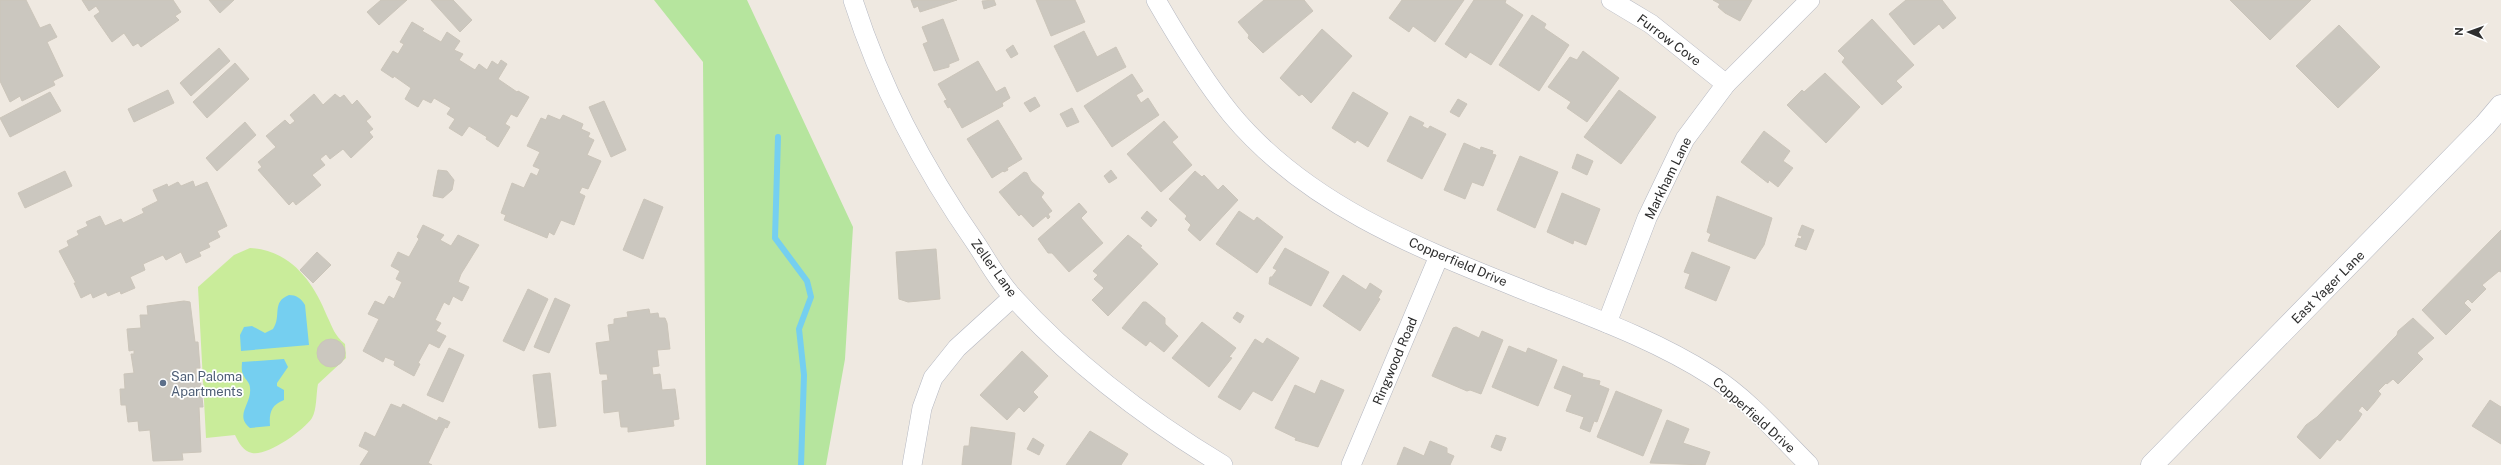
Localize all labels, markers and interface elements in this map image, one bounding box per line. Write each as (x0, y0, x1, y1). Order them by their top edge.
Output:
street label: Furrow Cove (1634, 11, 1704, 69)
north arrow (2449, 12, 2489, 52)
text: N (2453, 27, 2465, 36)
street label: Markham Lane (1642, 135, 1694, 221)
street label: Copperfield Drive (1407, 235, 1509, 289)
street label: Zeller Lane (968, 236, 1020, 300)
street label: East Yager Lane (2288, 247, 2368, 327)
street label: Ringwood Road (1370, 315, 1420, 407)
place label: San Paloma Apartments (171, 369, 242, 399)
street label: Copperfield Drive (1710, 374, 1798, 456)
marker: San Paloma Apartments (158, 378, 168, 388)

